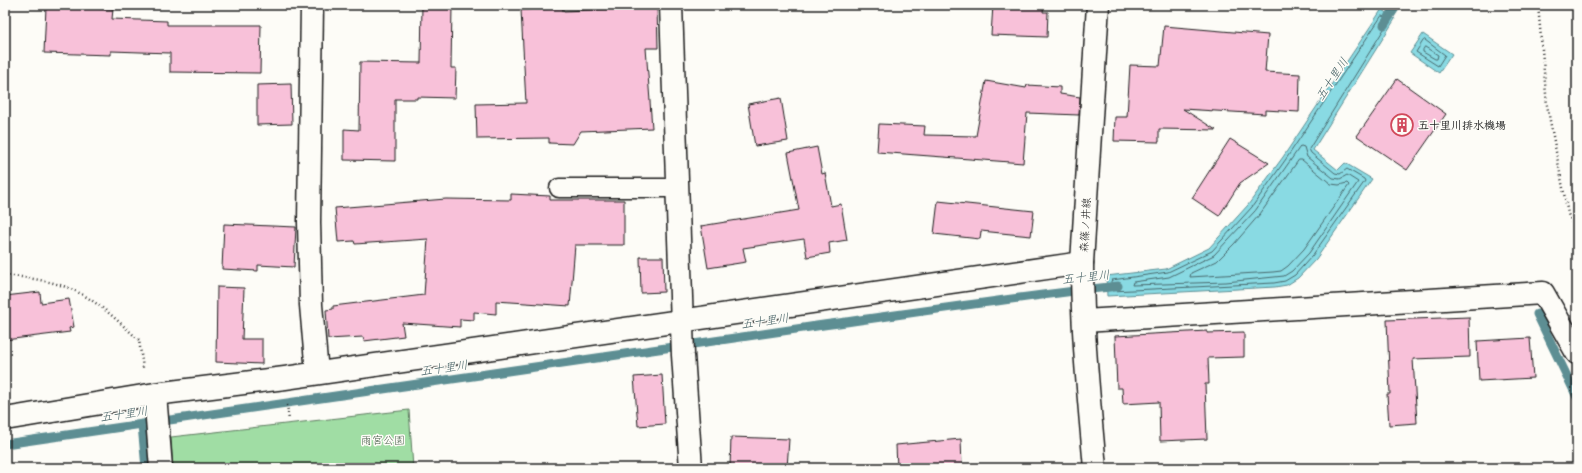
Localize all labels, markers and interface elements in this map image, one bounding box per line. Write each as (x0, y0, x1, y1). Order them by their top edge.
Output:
water label: 五十里川 (1311, 54, 1351, 103)
building icon: 五十里川排水機場 (1389, 112, 1415, 138)
place label: 五十里川排水機場 (1418, 117, 1506, 132)
street label: 森篠ノ井線 (1076, 197, 1093, 253)
water label: 五十里川 (1061, 266, 1111, 286)
water label: 五十里川 (740, 309, 790, 331)
water label: 五十里川 (419, 356, 469, 378)
water label: 五十里川 (99, 402, 149, 424)
park label: 雨宮公園 (361, 432, 405, 447)

